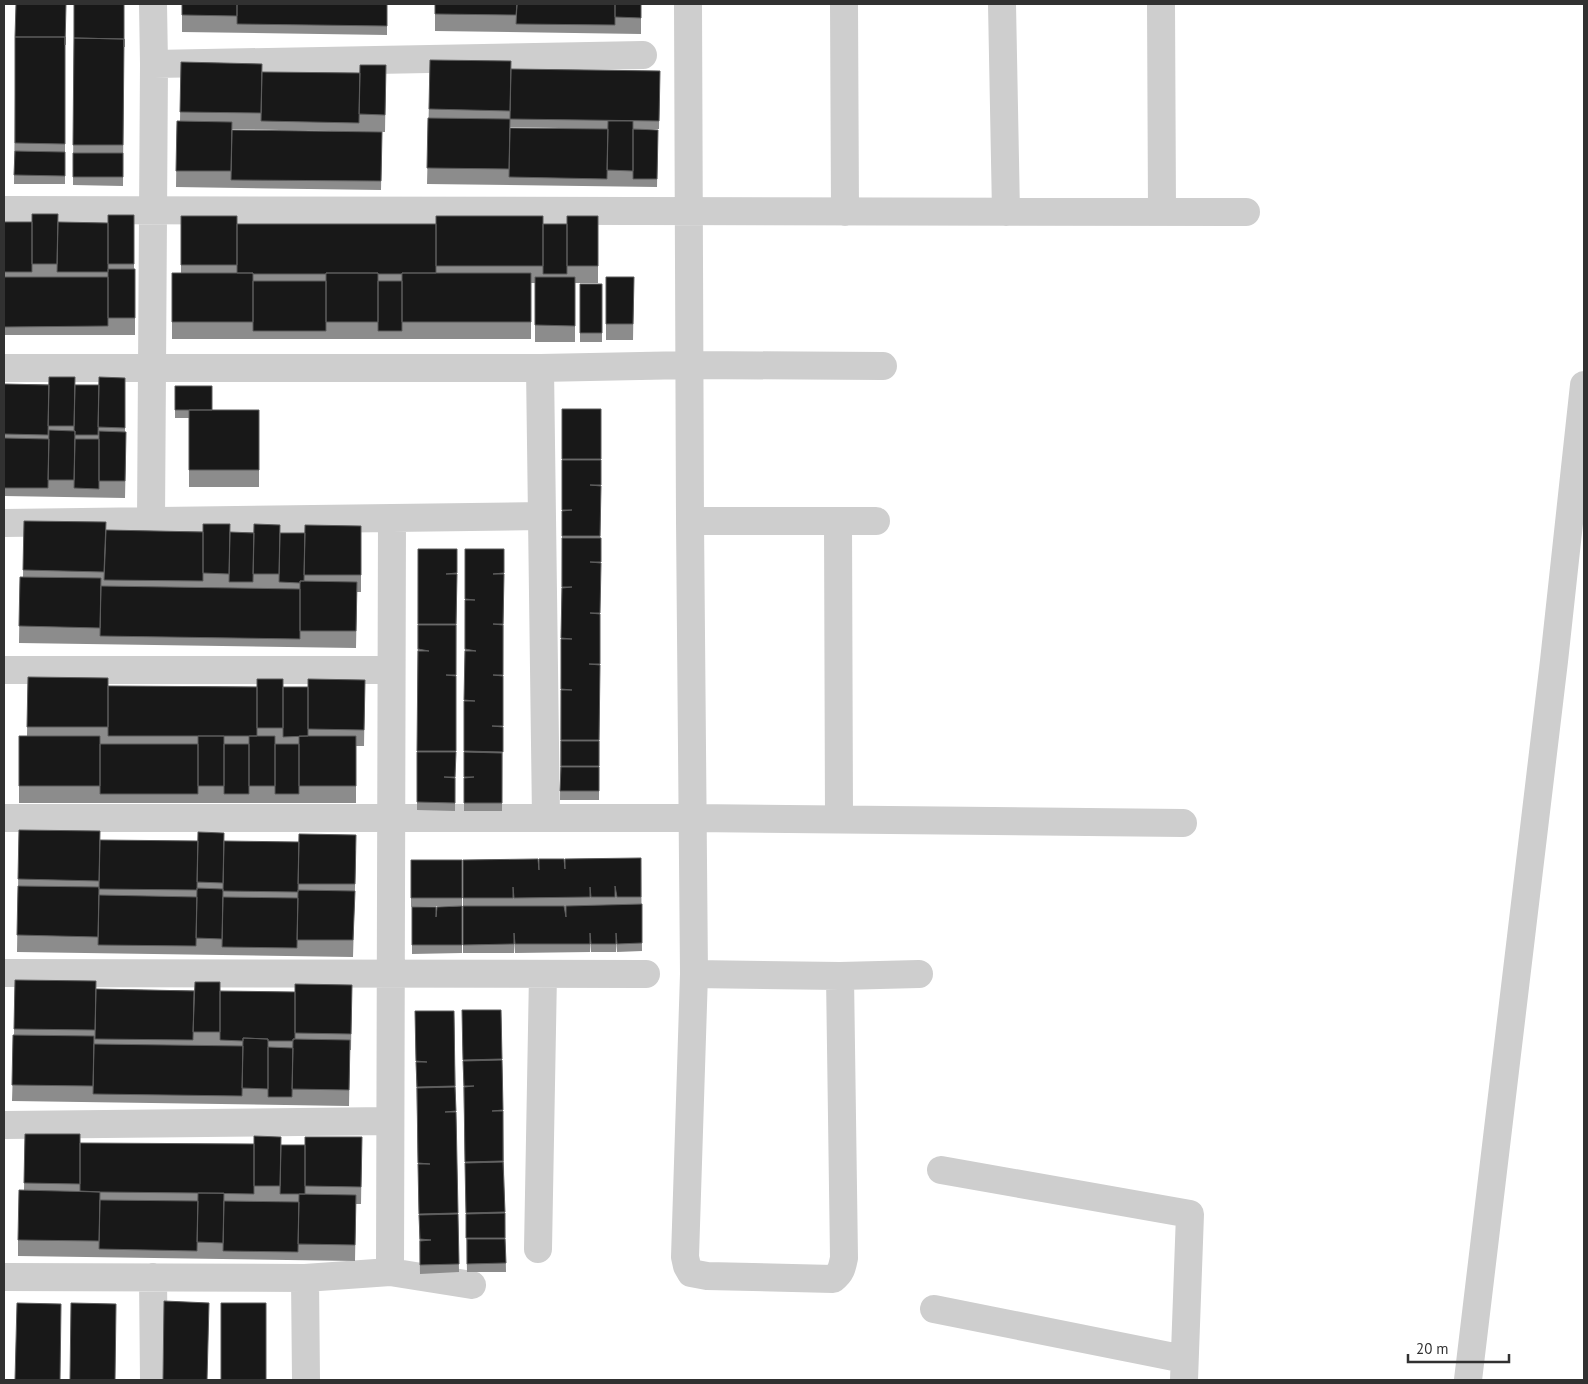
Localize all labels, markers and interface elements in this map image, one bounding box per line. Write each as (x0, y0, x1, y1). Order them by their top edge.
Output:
scale bar (1408, 1332, 1509, 1364)
text: 20 m (1416, 1339, 1449, 1358)

